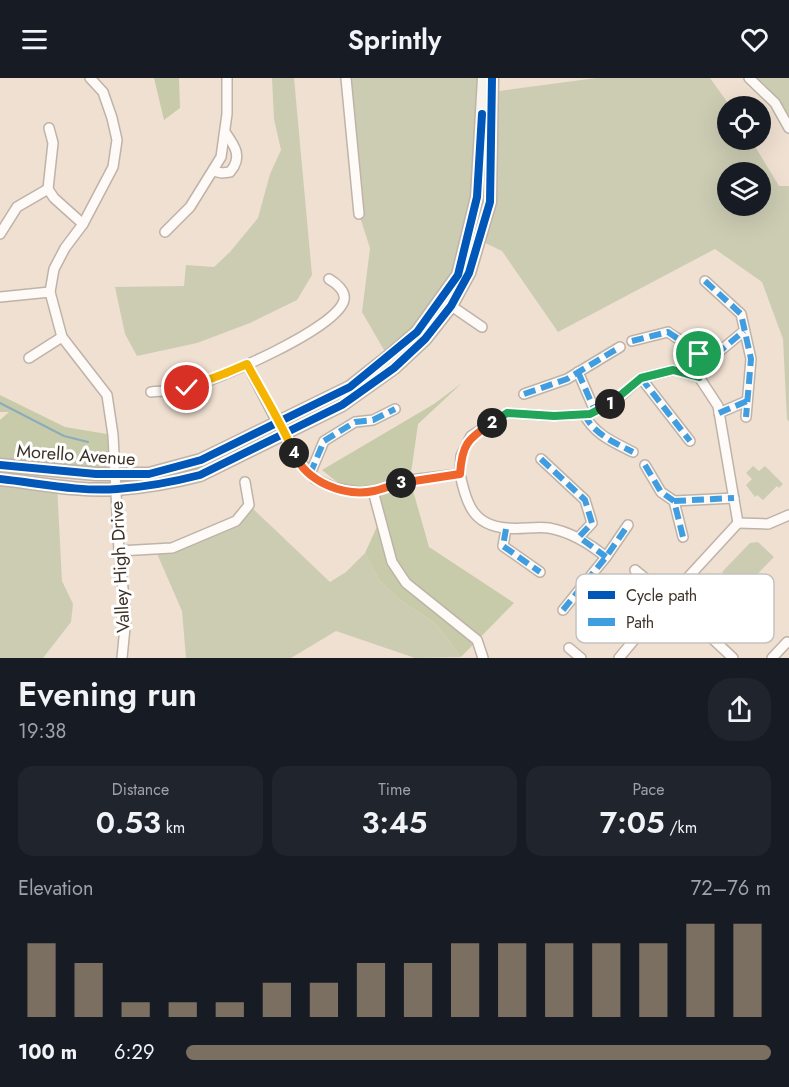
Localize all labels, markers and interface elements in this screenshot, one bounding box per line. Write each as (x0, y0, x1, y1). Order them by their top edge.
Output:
text: Sprintly (348, 20, 441, 59)
icon: menu (18, 23, 51, 56)
icon: heart (738, 23, 771, 56)
map controls (717, 96, 771, 216)
button: locate (717, 96, 771, 150)
button: layers (717, 162, 771, 216)
pin (673, 328, 724, 379)
icon: arrive (682, 337, 715, 370)
pin (161, 362, 212, 413)
icon: check (170, 371, 203, 404)
pin: 1 (595, 389, 625, 419)
text: 1 (606, 392, 614, 415)
pin: 2 (477, 408, 507, 438)
text: 2 (487, 411, 497, 434)
street label: Morello Avenue (16, 438, 136, 472)
pin: 4 (279, 438, 309, 468)
text: 4 (288, 441, 300, 464)
pin: 3 (386, 468, 416, 498)
text: 3 (396, 471, 406, 494)
street label: Valley High Drive (104, 500, 136, 634)
legend (576, 574, 774, 643)
text: Cycle path (626, 584, 697, 607)
text: Path (626, 611, 654, 634)
text: Evening run (18, 671, 197, 718)
button: share (708, 678, 771, 741)
text: 19:38 (18, 717, 66, 746)
text: Distance (112, 778, 169, 801)
text: Time (378, 778, 411, 801)
text: Pace (633, 778, 664, 801)
text: 0.53 (96, 801, 161, 844)
text: 3:45 (362, 801, 427, 844)
text: 7:05 (600, 801, 665, 844)
text: km (161, 816, 185, 839)
text: /km (665, 816, 697, 839)
text: Elevation (18, 874, 93, 903)
text: 72–76 m (691, 874, 771, 903)
text: 100 m (18, 1038, 77, 1067)
text: 6:29 (114, 1038, 154, 1067)

